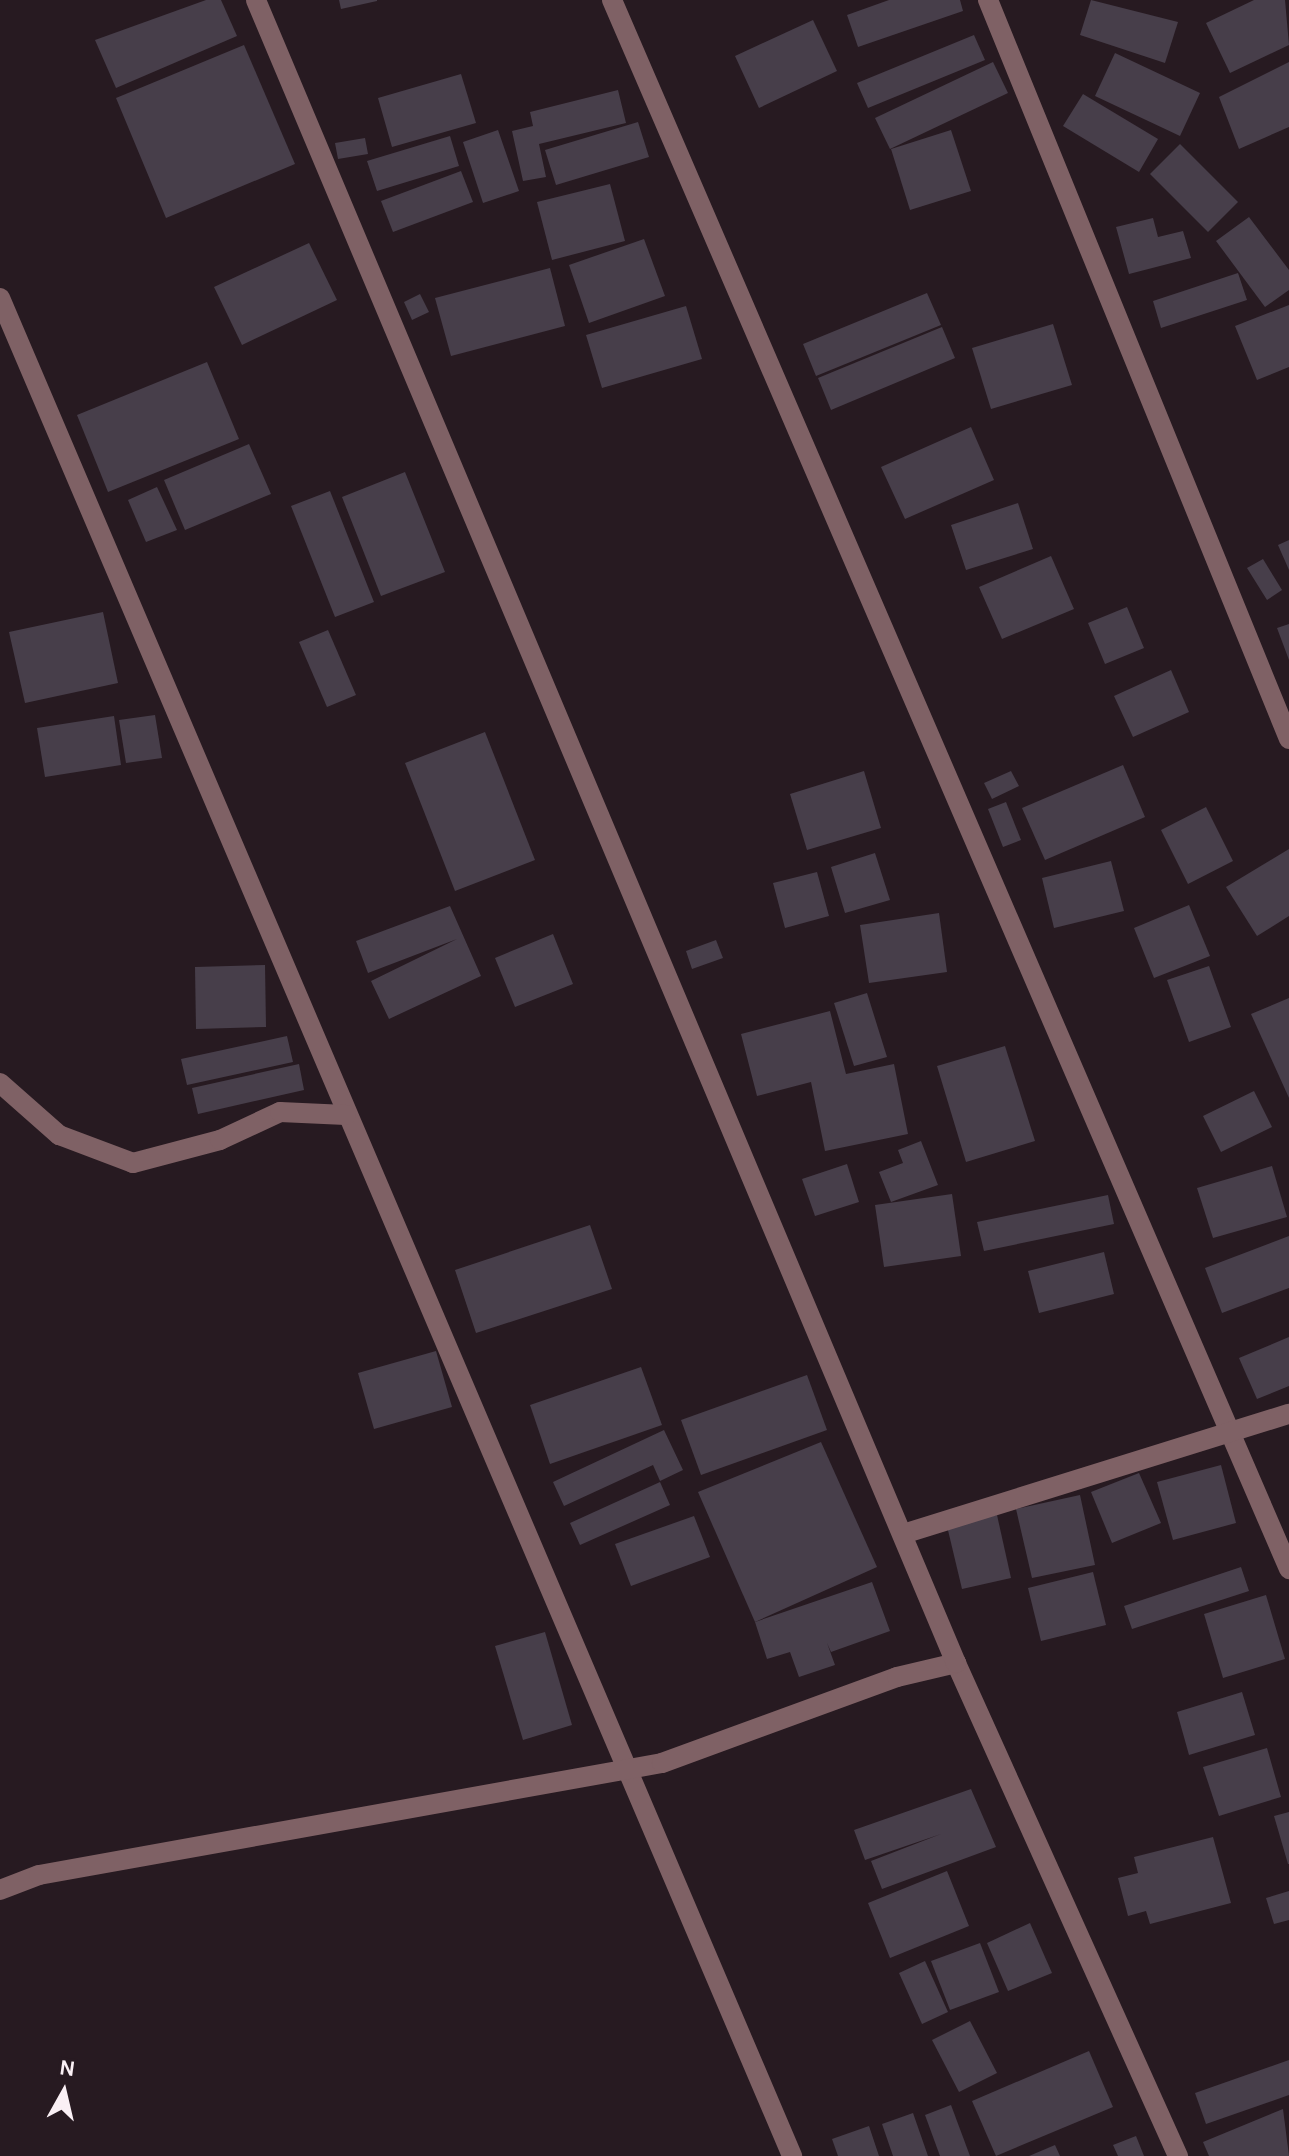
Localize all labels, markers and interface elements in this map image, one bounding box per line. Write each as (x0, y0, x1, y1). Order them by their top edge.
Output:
north arrow (24, 2052, 104, 2132)
text: N (58, 2054, 77, 2082)

